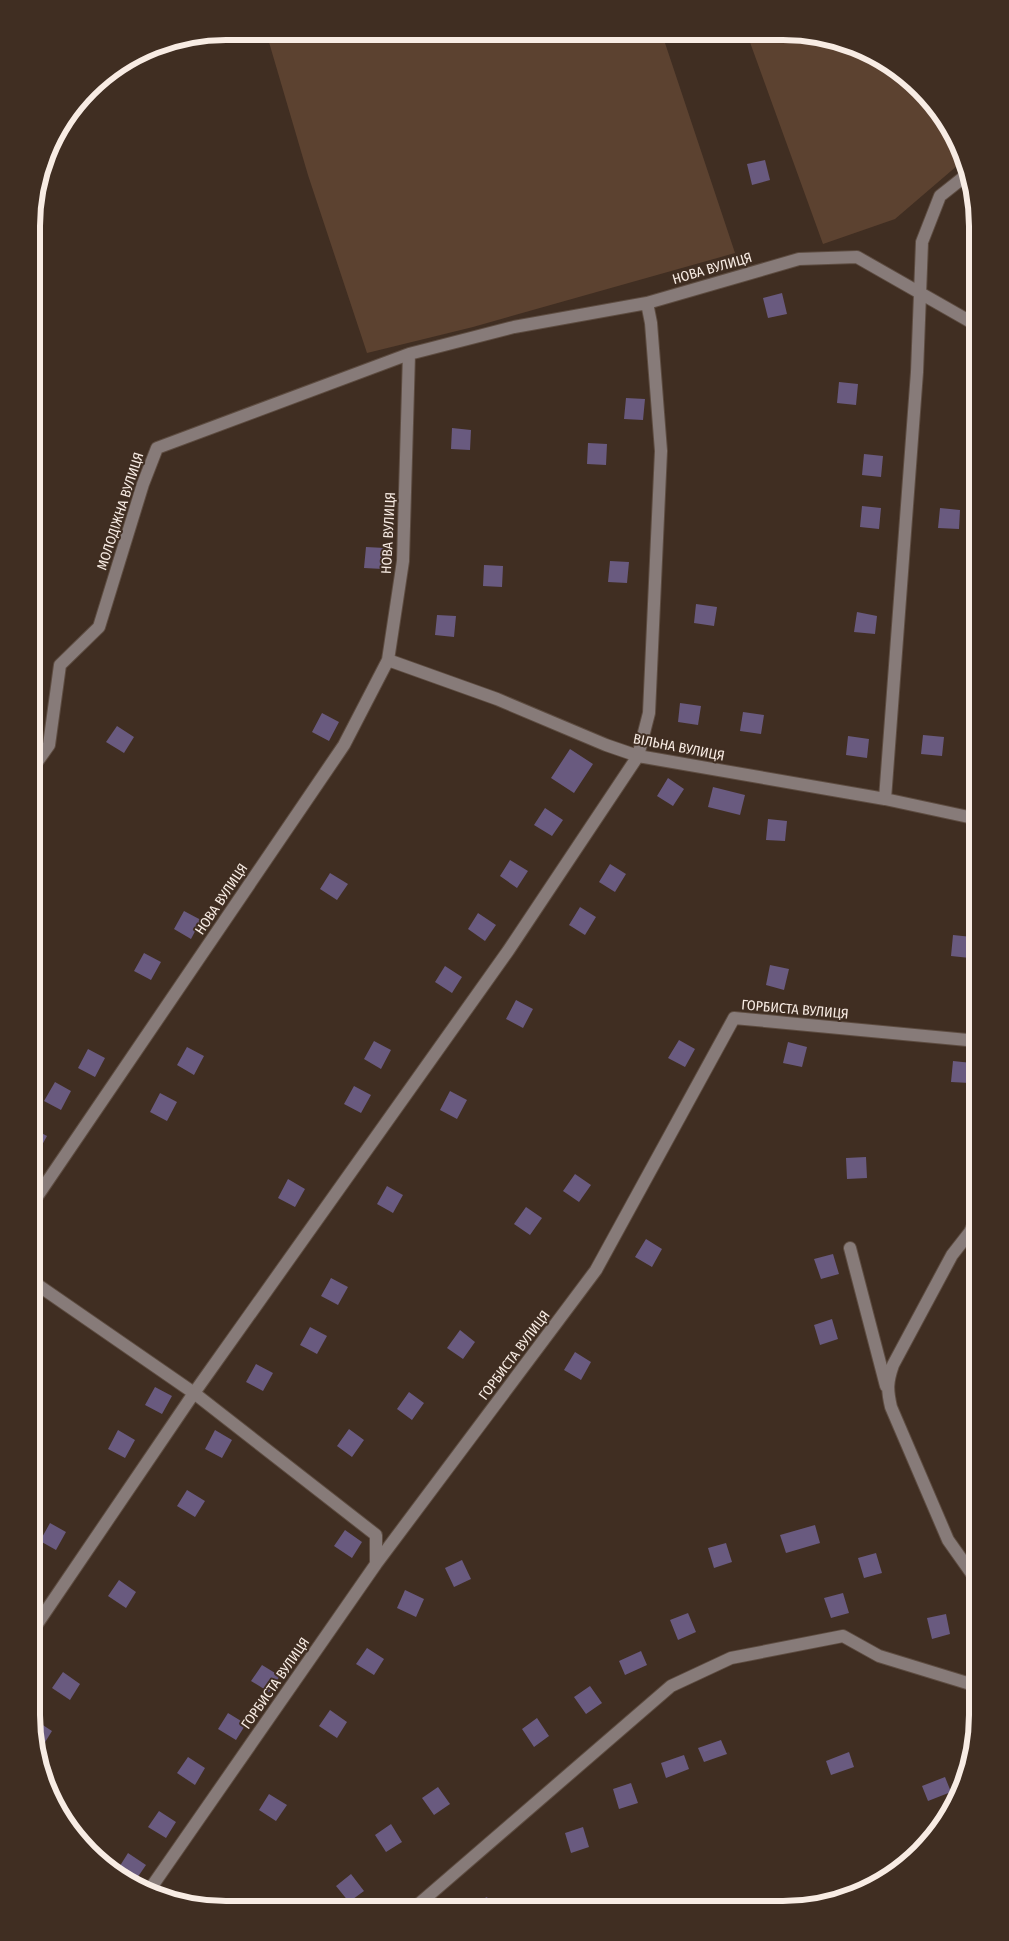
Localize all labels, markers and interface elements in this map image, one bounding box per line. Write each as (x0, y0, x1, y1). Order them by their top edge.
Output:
street label: НОВА ВУЛИЦЯ (670, 249, 754, 288)
street label: МОЛОДІЖНА ВУЛИЦЯ (93, 450, 148, 572)
street label: НОВА ВУЛИЦЯ (378, 492, 399, 575)
street label: ВІЛЬНА ВУЛИЦЯ (632, 730, 726, 765)
street label: НОВА ВУЛИЦЯ (191, 860, 251, 938)
street label: ГОРБИСТА ВУЛИЦЯ (741, 996, 849, 1023)
street label: ГОРБИСТА ВУЛИЦЯ (475, 1307, 554, 1403)
street label: ГОРБИСТА ВУЛИЦЯ (238, 1634, 313, 1732)

